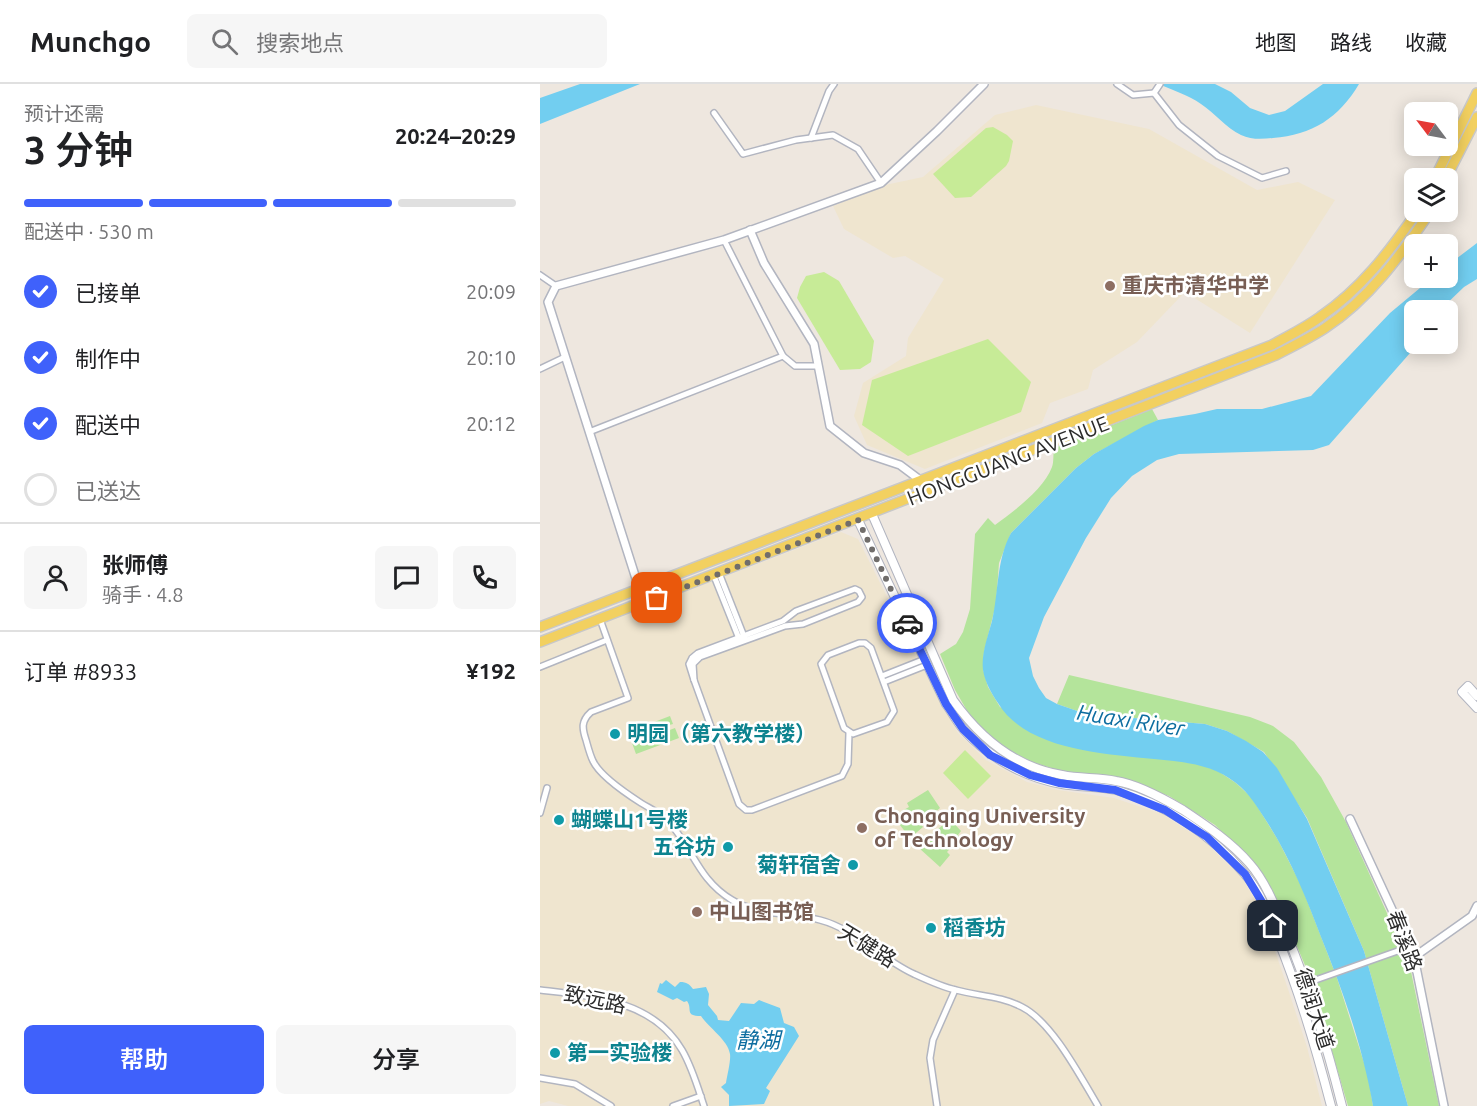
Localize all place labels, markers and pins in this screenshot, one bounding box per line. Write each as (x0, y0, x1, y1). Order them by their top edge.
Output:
place label: 重庆市清华中学 (1122, 273, 1269, 297)
marker: 重庆市清华中学 (1103, 279, 1117, 293)
pin (631, 572, 682, 623)
place label: 明园（第六教学楼） (627, 721, 816, 745)
marker: 明园（第六教学楼） (608, 727, 622, 741)
place label: Chongqing University of Technology (874, 803, 1085, 851)
place label: 蝴蝶山1号楼 (571, 807, 688, 831)
marker: 蝴蝶山1号楼 (552, 813, 566, 827)
marker: Chongqing University of Technology (855, 821, 869, 835)
place label: 五谷坊 (653, 834, 716, 858)
marker: 五谷坊 (721, 840, 735, 854)
place label: 菊轩宿舍 (757, 852, 841, 876)
marker: 菊轩宿舍 (846, 858, 860, 872)
place label: 中山图书馆 (709, 899, 814, 923)
pin (1247, 900, 1298, 951)
marker: 中山图书馆 (690, 905, 704, 919)
place label: 稻香坊 (943, 915, 1006, 939)
marker: 稻香坊 (924, 921, 938, 935)
place label: 第一实验楼 (567, 1040, 672, 1064)
marker: 第一实验楼 (548, 1046, 562, 1060)

